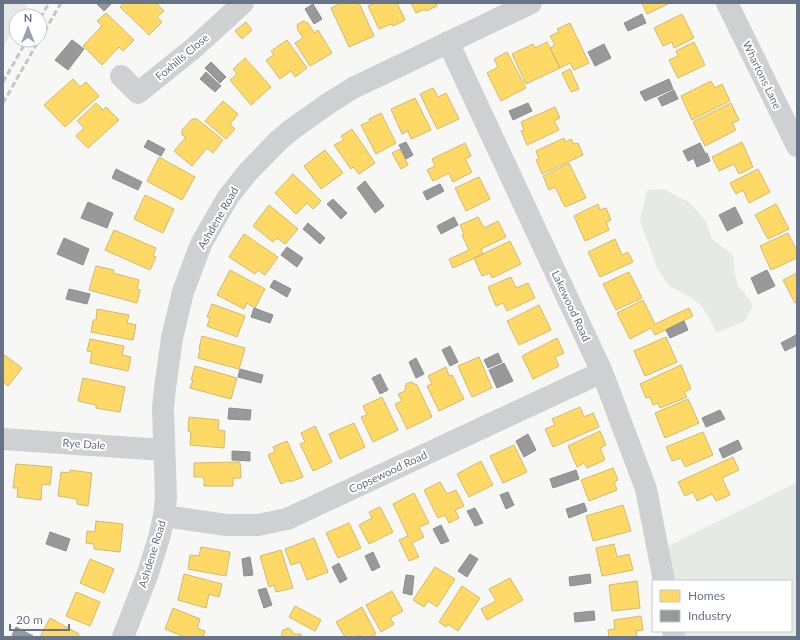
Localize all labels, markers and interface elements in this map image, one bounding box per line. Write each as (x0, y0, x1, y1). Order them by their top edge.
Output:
north arrow (8, 8, 48, 48)
text: N (24, 11, 32, 24)
street label: Foxhills Close (152, 30, 211, 83)
street label: Whartons Lane (740, 39, 785, 111)
street label: Ashdene Road (195, 184, 241, 251)
street label: Lakewood Road (549, 268, 594, 343)
street label: Rye Dale (62, 436, 106, 451)
street label: Copsewood Road (347, 448, 429, 495)
street label: Ashdene Road (135, 519, 168, 589)
legend (652, 580, 792, 632)
text: Homes (688, 588, 725, 603)
scale bar (10, 606, 69, 632)
text: Industry (688, 608, 732, 623)
text: 20 m (16, 612, 43, 627)

